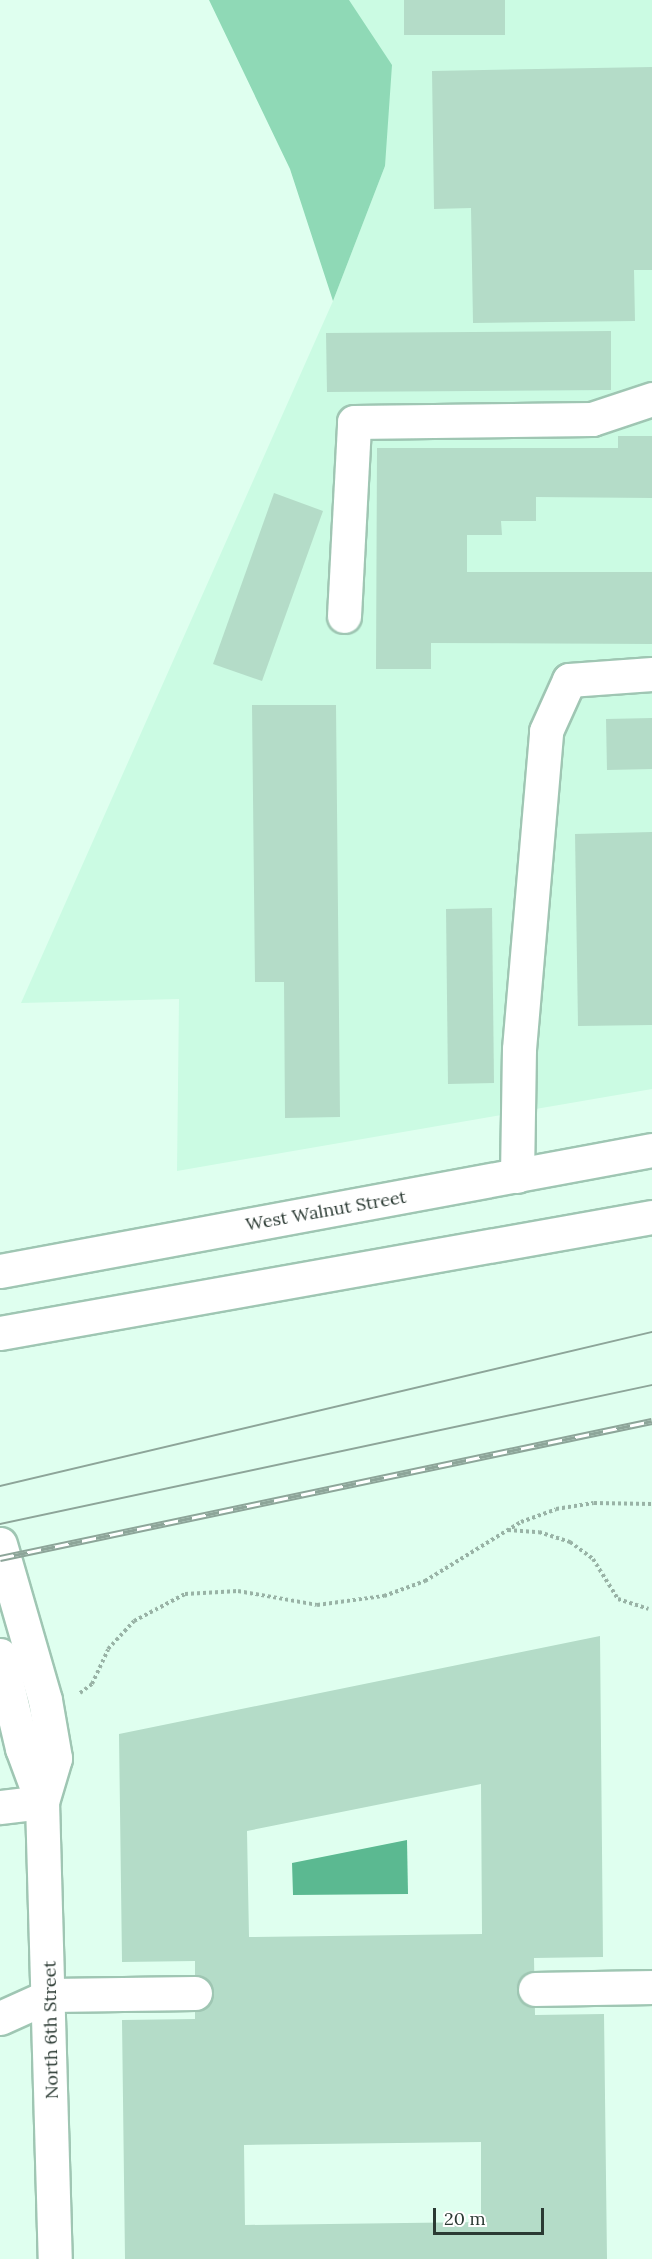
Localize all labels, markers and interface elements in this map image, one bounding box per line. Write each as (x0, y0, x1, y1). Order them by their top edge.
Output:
street label: West Walnut Street (244, 1186, 408, 1236)
street label: North 6th Street (39, 1961, 63, 2099)
scale bar (436, 2196, 547, 2234)
text: 20 m (444, 2207, 486, 2230)

